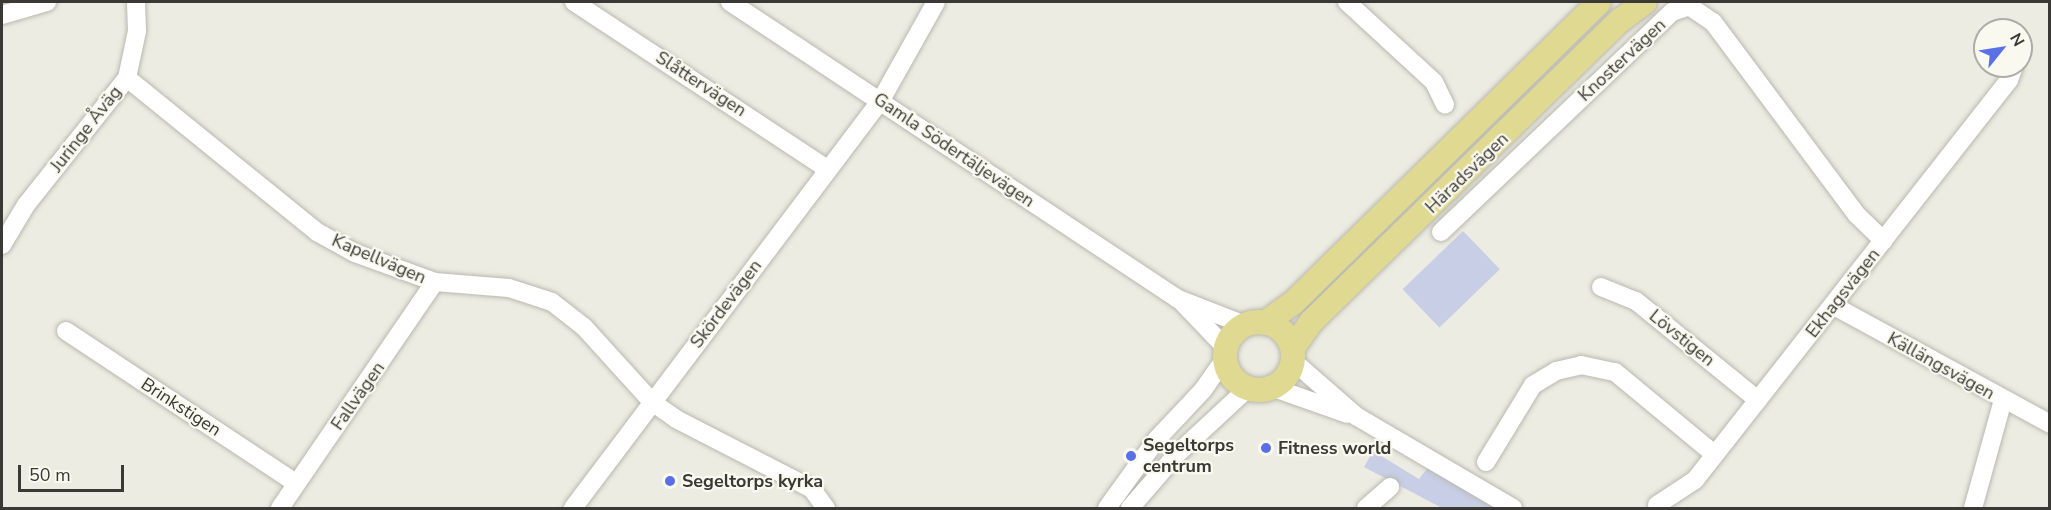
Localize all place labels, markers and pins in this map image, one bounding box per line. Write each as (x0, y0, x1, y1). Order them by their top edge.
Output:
place label: Segeltorps centrum (1143, 435, 1234, 478)
place label: Fitness world (1278, 437, 1391, 459)
marker: Fitness world (1259, 441, 1273, 455)
marker: Segeltorps centrum (1124, 449, 1138, 463)
place label: Segeltorps kyrka (682, 470, 823, 492)
marker: Segeltorps kyrka (663, 474, 677, 488)

